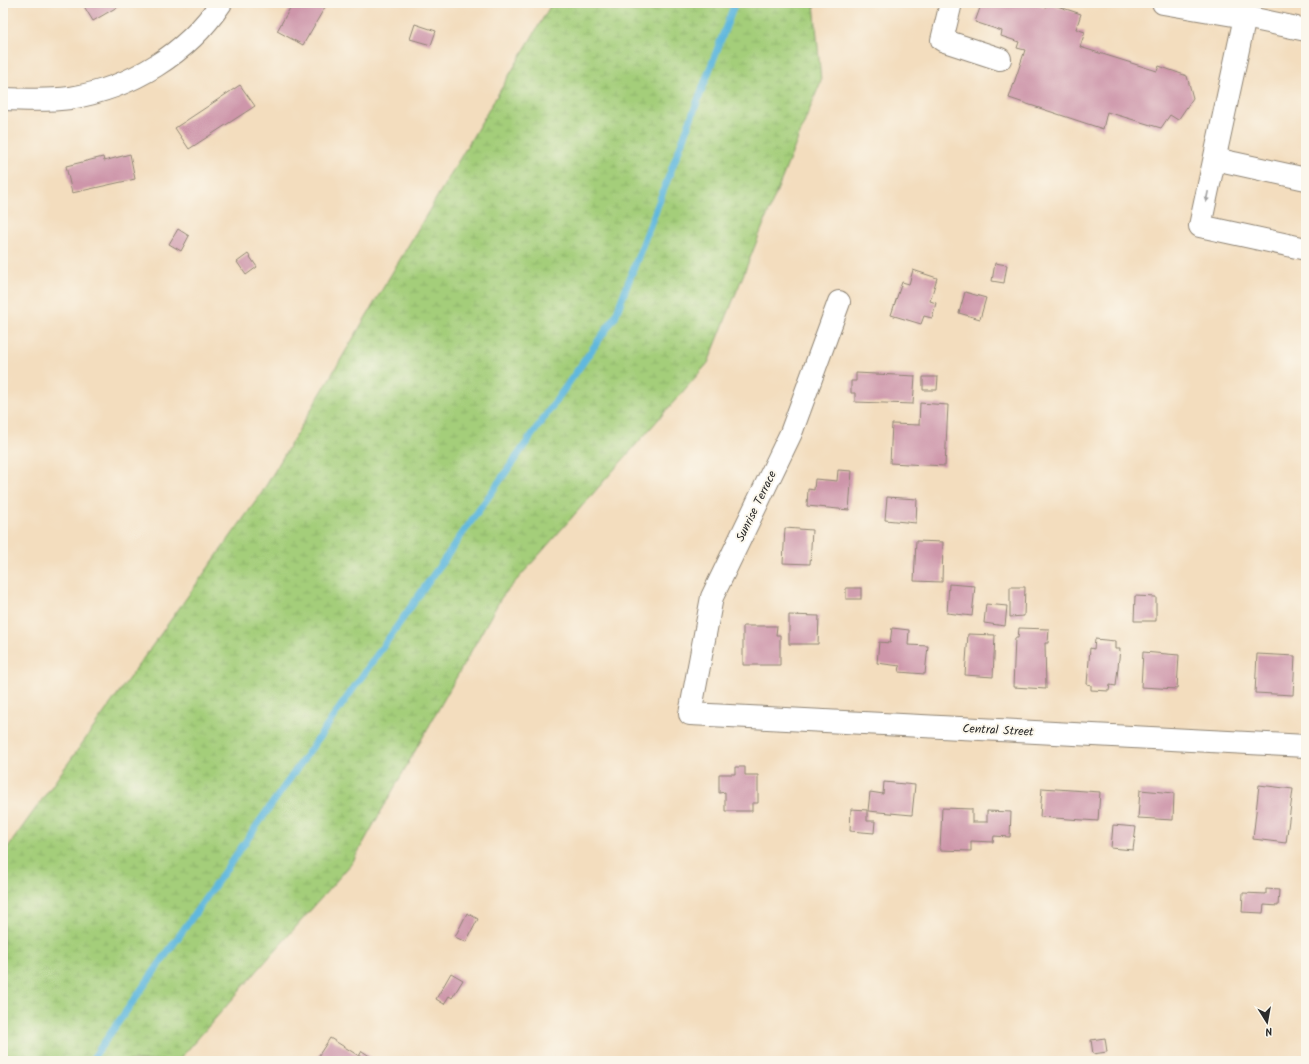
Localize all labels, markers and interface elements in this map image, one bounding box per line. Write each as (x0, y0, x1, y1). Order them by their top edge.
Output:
one-way arrow (1203, 191, 1209, 203)
street label: Sunrise Terrace (731, 467, 782, 545)
street label: Central Street (962, 719, 1034, 742)
north arrow (1247, 1002, 1287, 1042)
text: N (1264, 1021, 1274, 1040)

